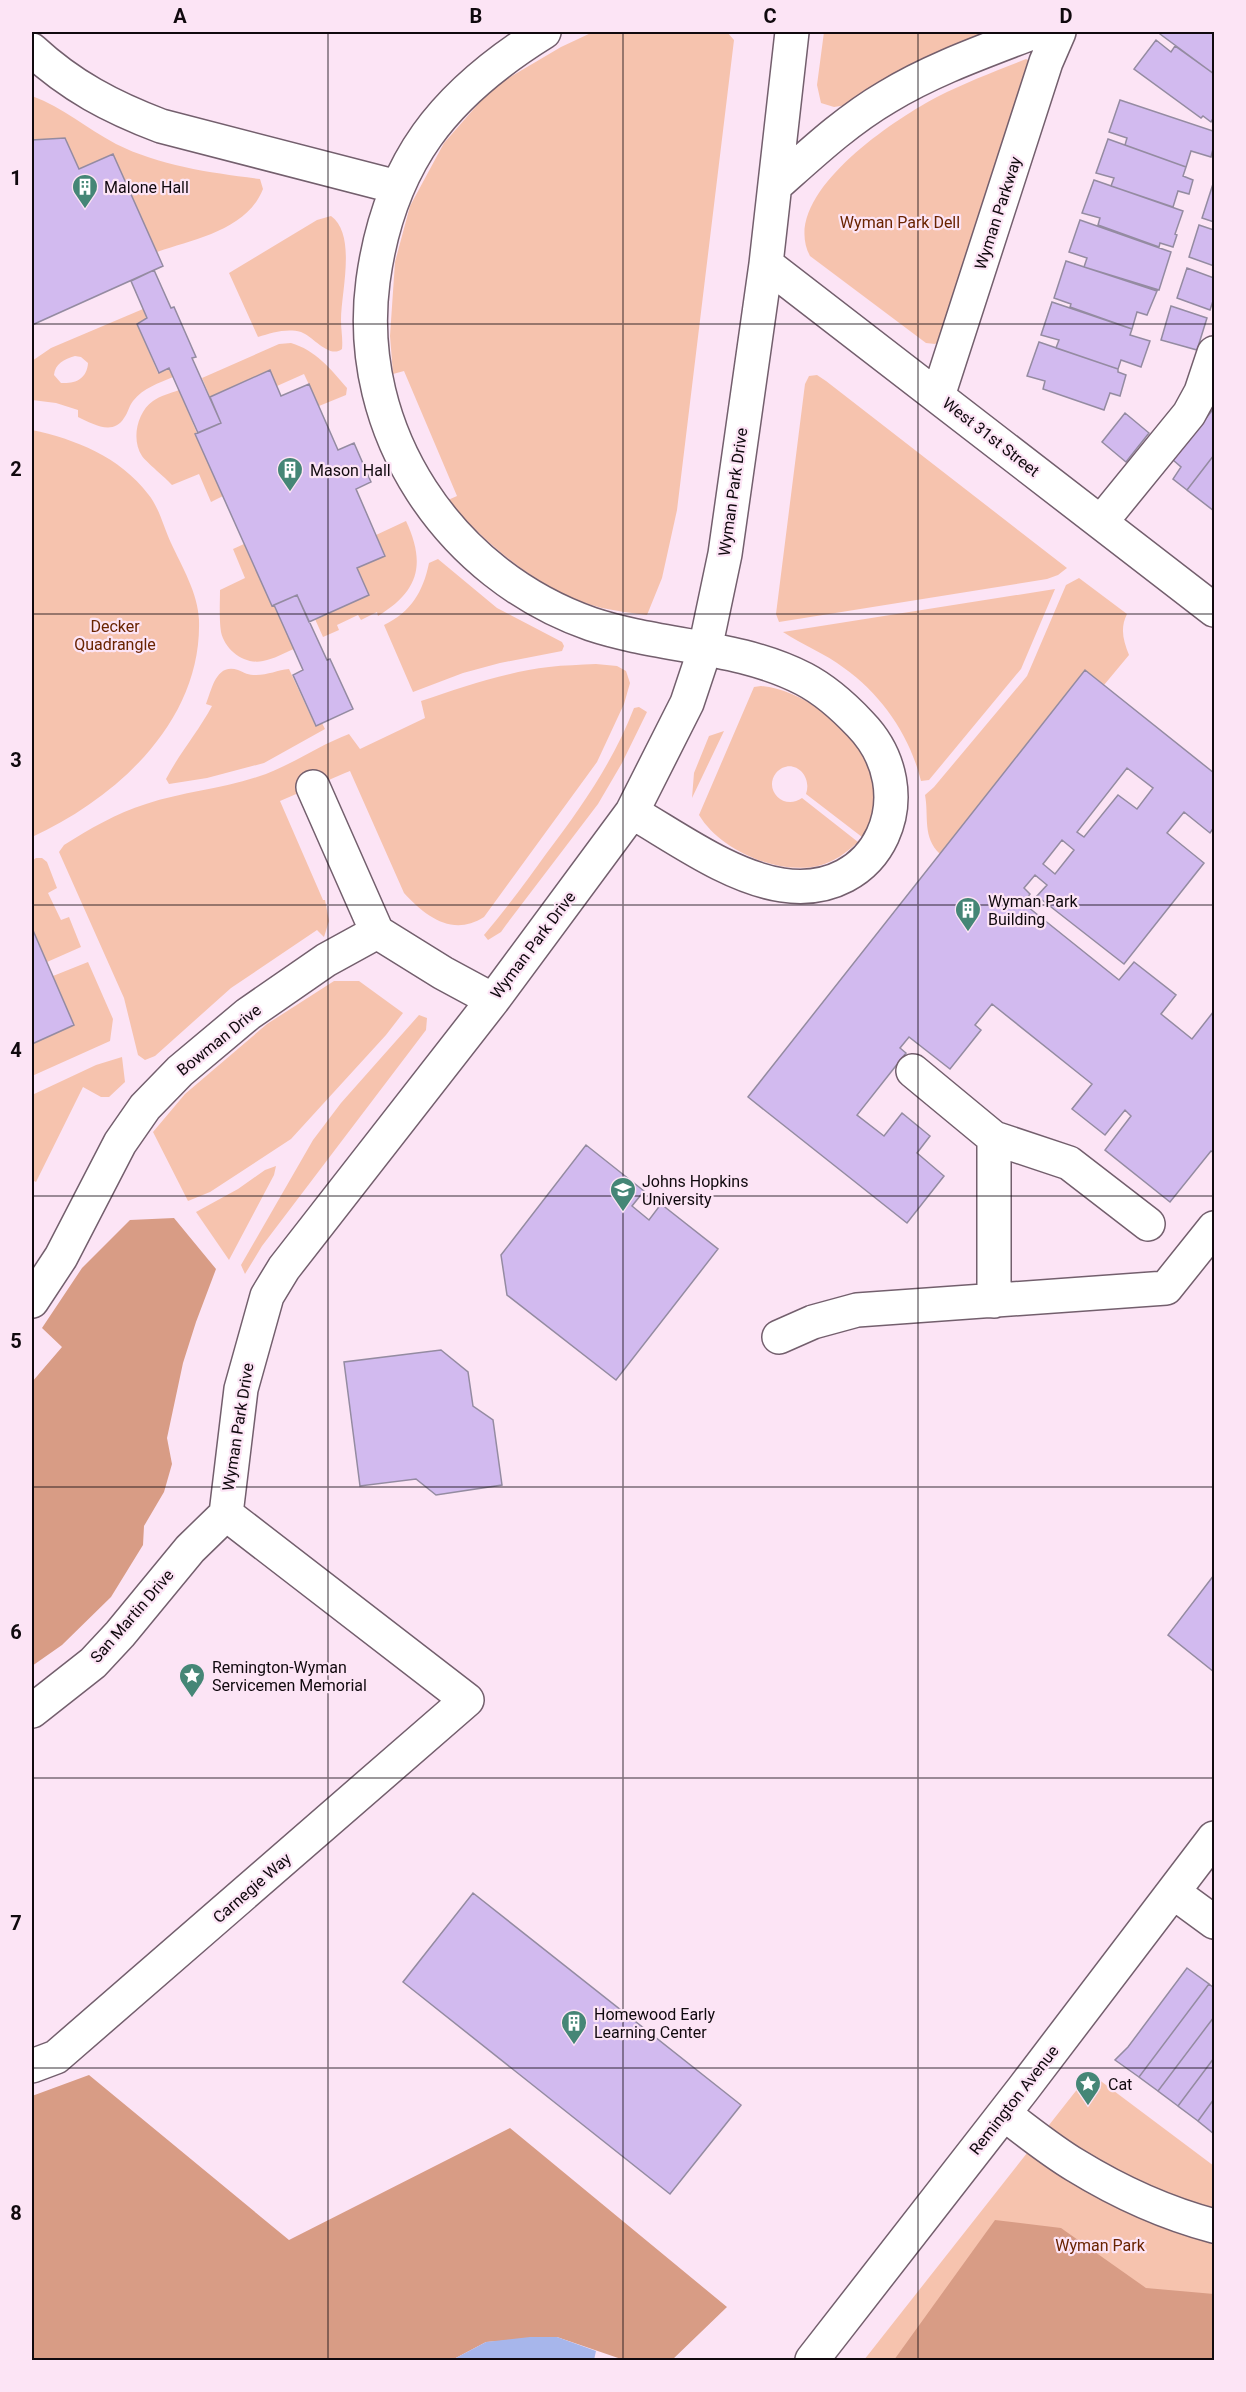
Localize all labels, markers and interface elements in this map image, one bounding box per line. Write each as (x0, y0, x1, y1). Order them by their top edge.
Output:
text: A (173, 4, 187, 28)
text: B (470, 4, 482, 28)
text: C (763, 4, 777, 28)
text: D (1060, 4, 1073, 28)
street label: Wyman Parkway (971, 154, 1025, 272)
text: 1 (10, 166, 22, 190)
building icon: Malone Hall (70, 172, 100, 210)
place label: Malone Hall (104, 178, 189, 197)
park label: Wyman Park Dell (840, 213, 960, 232)
street label: West 31st Street (939, 393, 1043, 481)
street label: Wyman Park Drive (715, 427, 751, 557)
building icon: Mason Hall (275, 455, 305, 493)
text: 2 (10, 457, 22, 481)
place label: Mason Hall (310, 461, 391, 480)
park label: Decker Quadrangle (74, 617, 156, 654)
text: 3 (10, 748, 22, 772)
street label: Wyman Park Drive (486, 888, 580, 1002)
place label: Wyman Park Building (988, 892, 1078, 929)
building icon: Wyman Park Building (953, 895, 983, 933)
street label: Bowman Drive (173, 1000, 265, 1080)
text: 4 (10, 1038, 22, 1062)
place label: Johns Hopkins University (642, 1172, 748, 1209)
school or university icon: Johns Hopkins University (608, 1175, 638, 1213)
text: 5 (10, 1329, 22, 1353)
street label: Wyman Park Drive (218, 1362, 258, 1492)
street label: San Martin Drive (86, 1565, 178, 1667)
text: 6 (10, 1620, 22, 1644)
place label: Remington-Wyman Servicemen Memorial (212, 1658, 367, 1695)
place icon: Remington-Wyman Servicemen Memorial (177, 1661, 207, 1699)
street label: Carnegie Way (209, 1849, 295, 1927)
text: 7 (10, 1911, 22, 1935)
place label: Homewood Early Learning Center (594, 2005, 715, 2042)
building icon: Homewood Early Learning Center (559, 2008, 589, 2046)
street label: Remington Avenue (965, 2042, 1063, 2158)
place icon: Cat (1073, 2069, 1103, 2107)
place label: Cat (1108, 2075, 1132, 2094)
text: 8 (10, 2201, 22, 2225)
park label: Wyman Park (1055, 2236, 1146, 2255)

